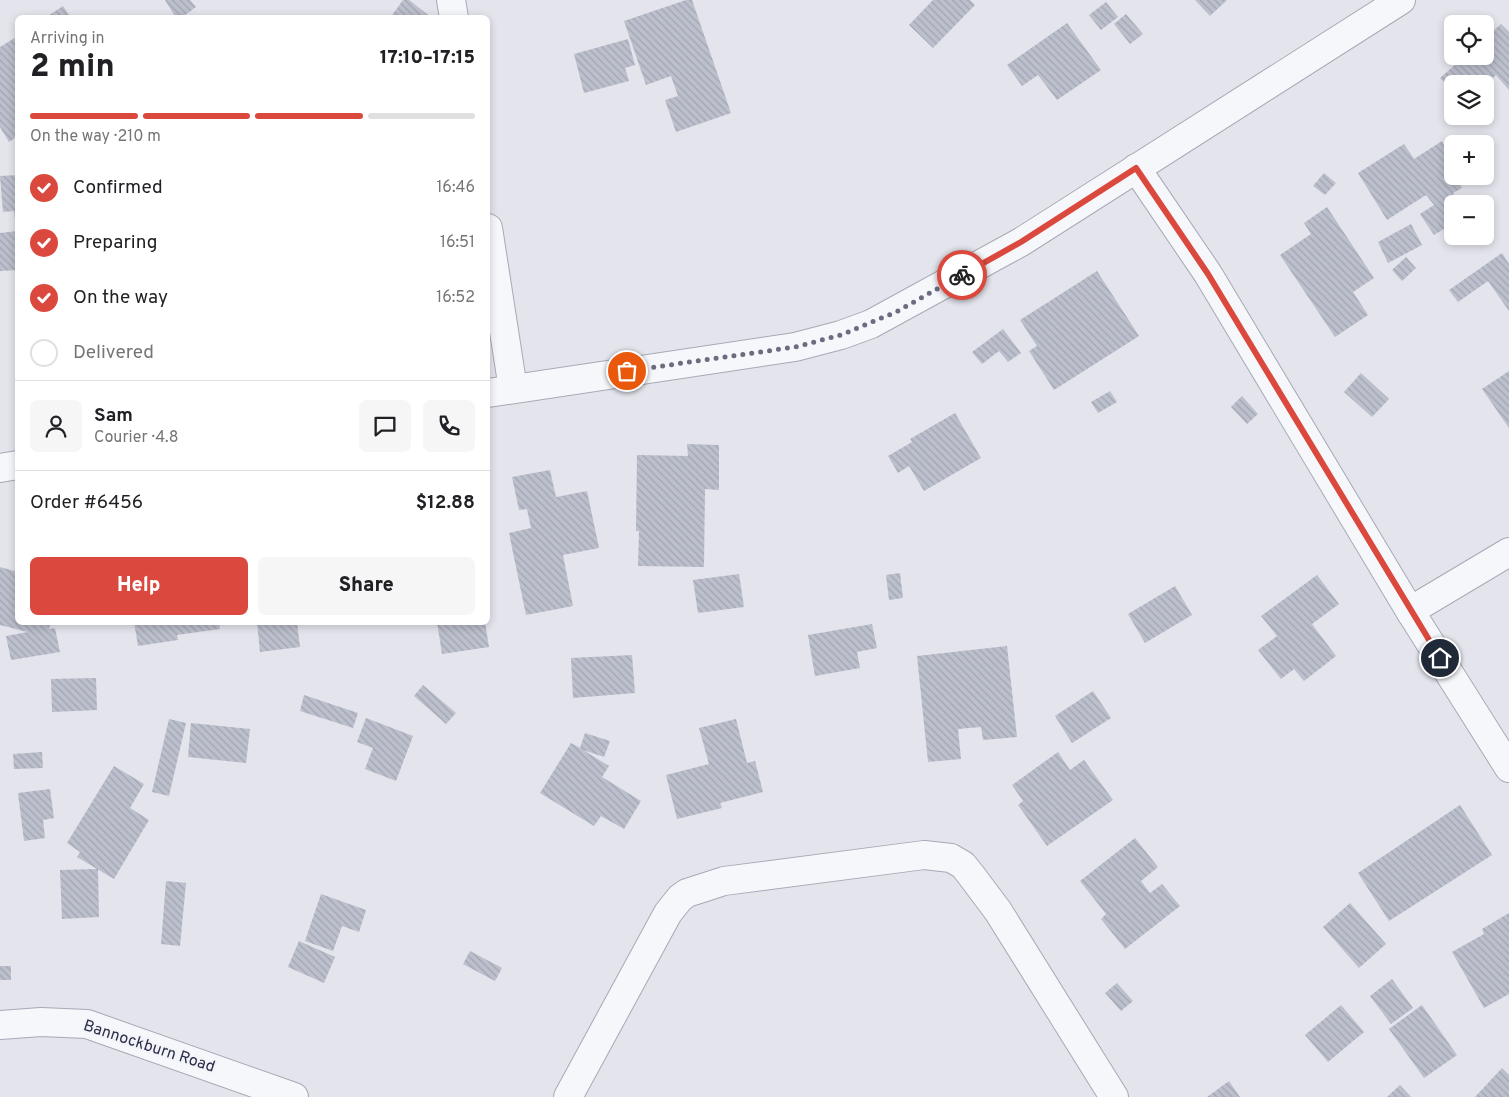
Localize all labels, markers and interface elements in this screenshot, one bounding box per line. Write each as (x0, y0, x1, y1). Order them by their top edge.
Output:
map controls (1444, 15, 1494, 245)
button: locate (1444, 15, 1494, 65)
text: Arriving in (30, 29, 105, 49)
text: 17:10–17:15 (380, 46, 475, 70)
text: 2 min (30, 48, 115, 88)
button: layers (1444, 75, 1494, 125)
text: On the way · 210 m (30, 127, 161, 147)
button: + (1444, 135, 1494, 185)
icon: check (30, 174, 58, 202)
text: Confirmed (73, 176, 163, 200)
text: 16:46 (436, 178, 475, 198)
button: − (1444, 195, 1494, 245)
icon: check (30, 229, 58, 257)
text: Preparing (73, 231, 157, 255)
text: 16:51 (440, 233, 475, 253)
courier (937, 250, 987, 300)
icon: bike (948, 261, 976, 289)
icon: check (30, 284, 58, 312)
text: On the way (73, 286, 168, 310)
text: 16:52 (436, 288, 475, 308)
text: Delivered (73, 341, 154, 365)
pin (606, 350, 648, 392)
icon: bag (613, 357, 641, 385)
button: person (30, 400, 82, 452)
button: chat (359, 400, 411, 452)
button: phone (423, 400, 475, 452)
text: Sam (94, 404, 133, 428)
text: Courier · 4.8 (94, 428, 178, 448)
text: Order #6456 (30, 491, 143, 515)
text: $12.88 (416, 491, 475, 515)
button: Help (30, 557, 248, 615)
button: Share (258, 557, 475, 615)
pin (1419, 637, 1461, 679)
icon: home (1426, 644, 1454, 672)
street label: Bannockburn Road (81, 1016, 217, 1078)

